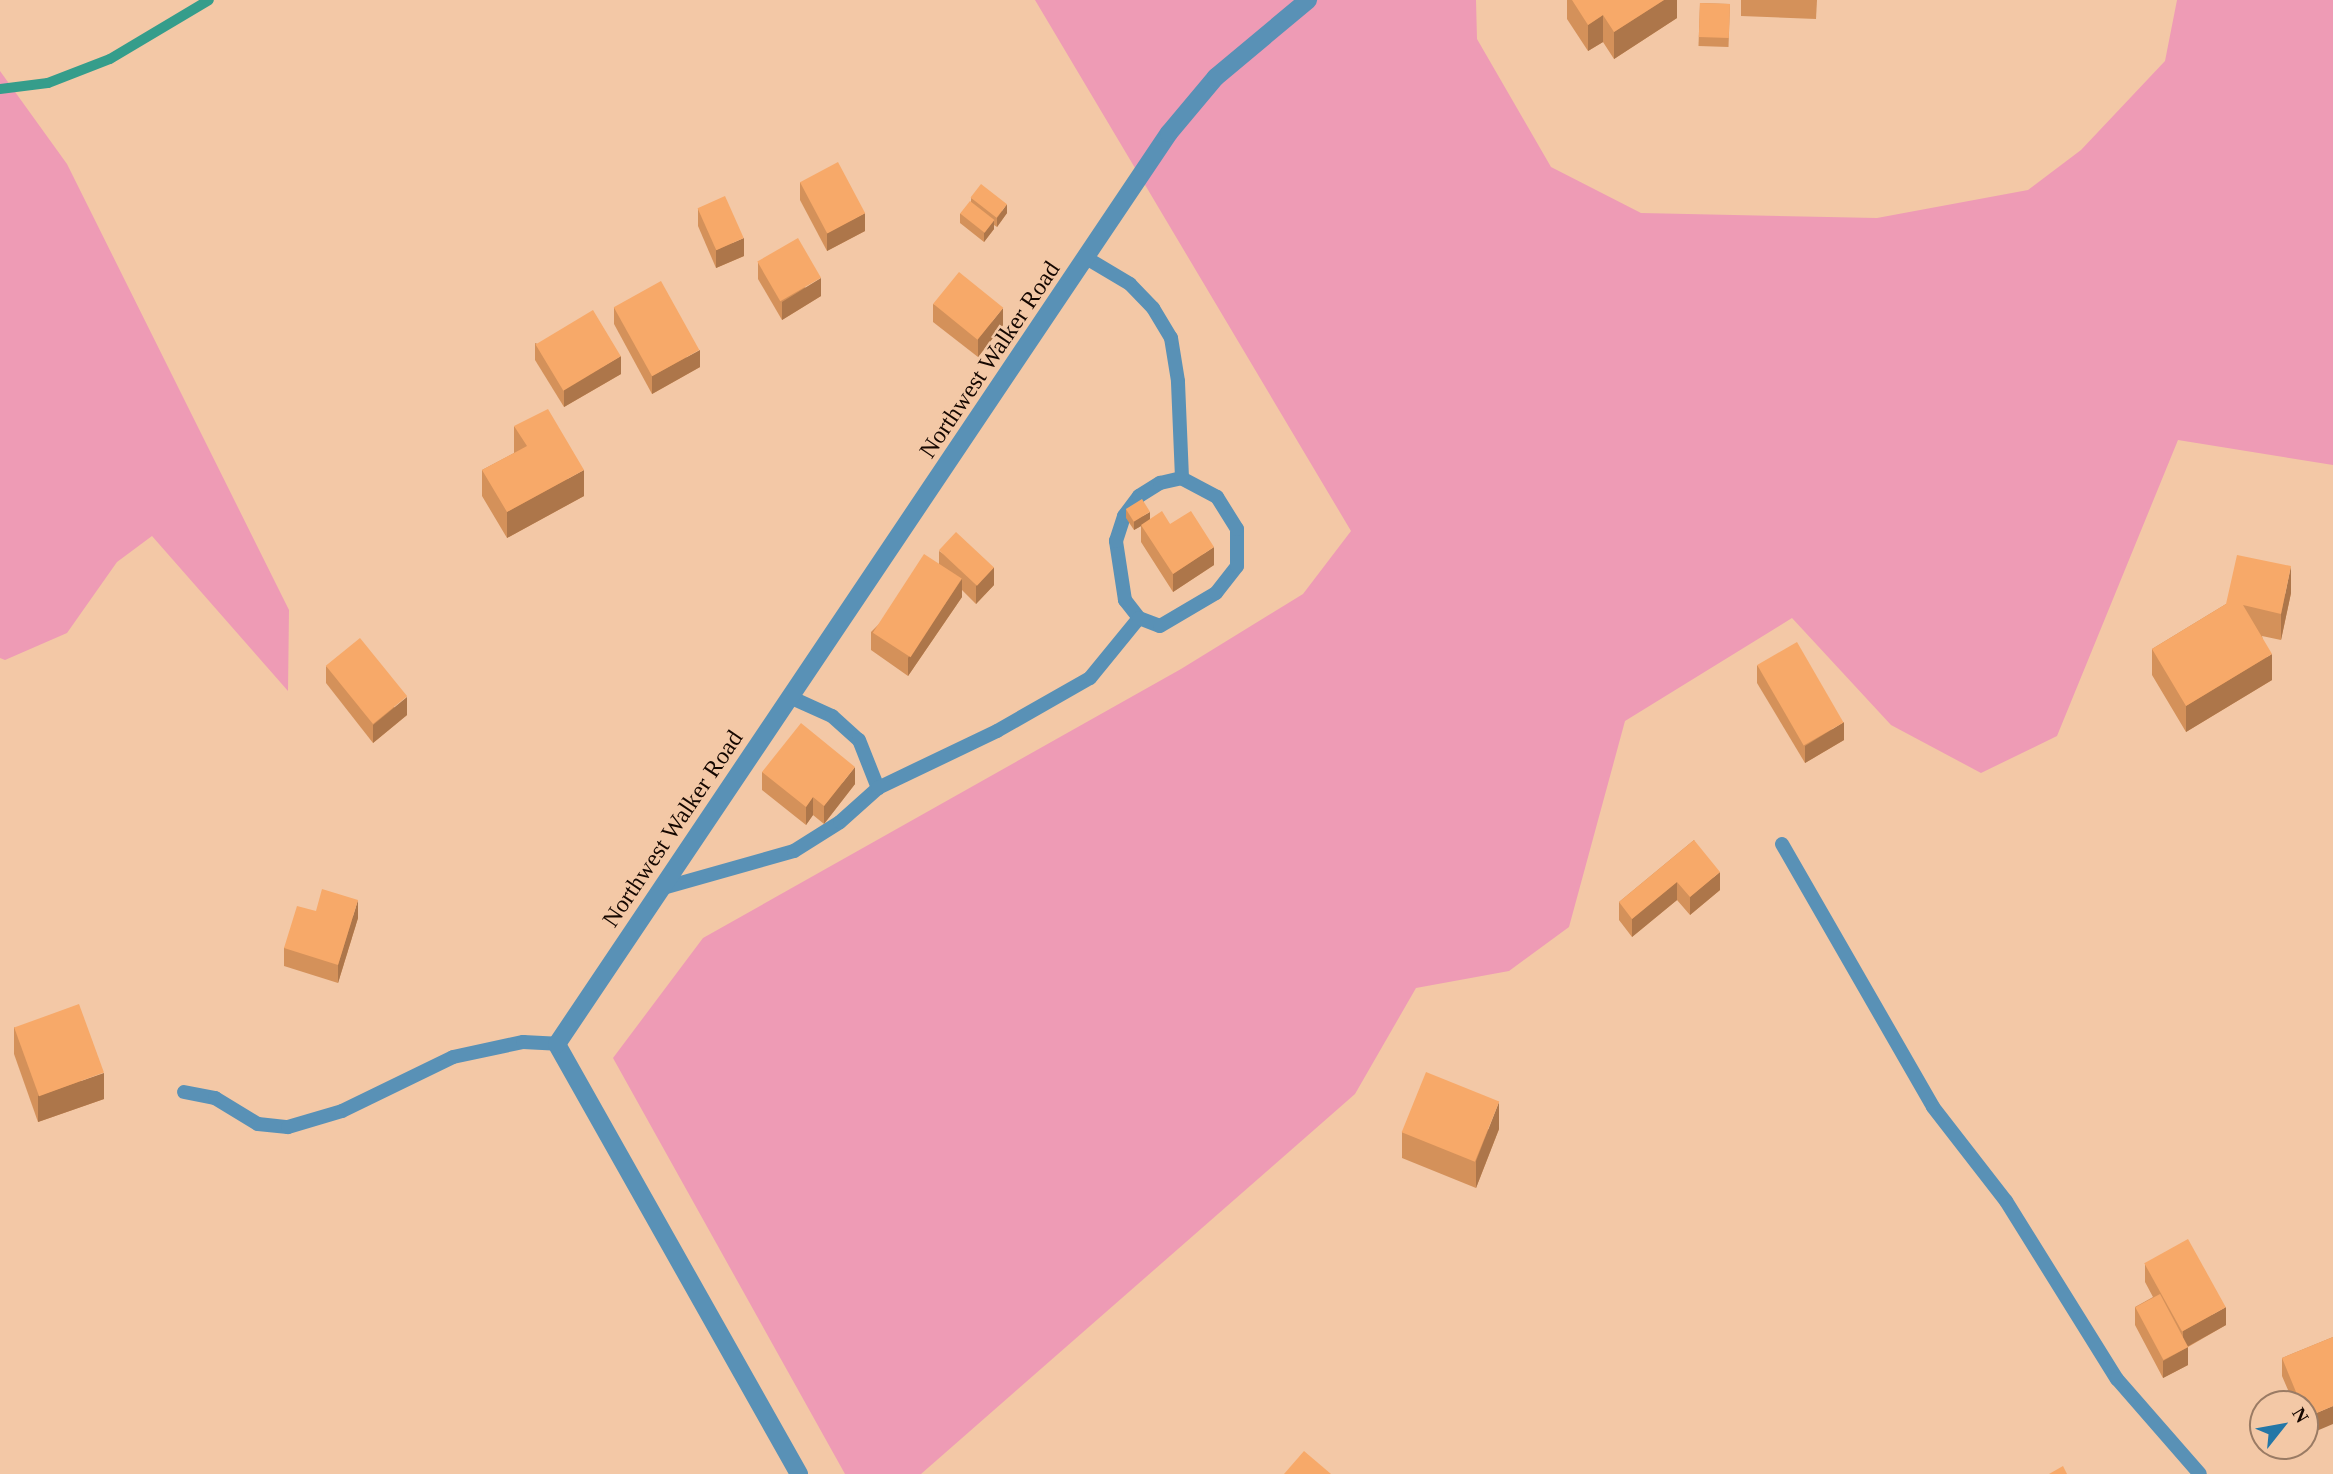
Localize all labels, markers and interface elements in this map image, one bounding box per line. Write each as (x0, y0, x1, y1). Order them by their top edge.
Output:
street label: Northwest Walker Road (913, 256, 1067, 464)
street label: Northwest Walker Road (596, 725, 750, 933)
north arrow (2249, 1390, 2319, 1460)
text: N (2288, 1404, 2313, 1426)

